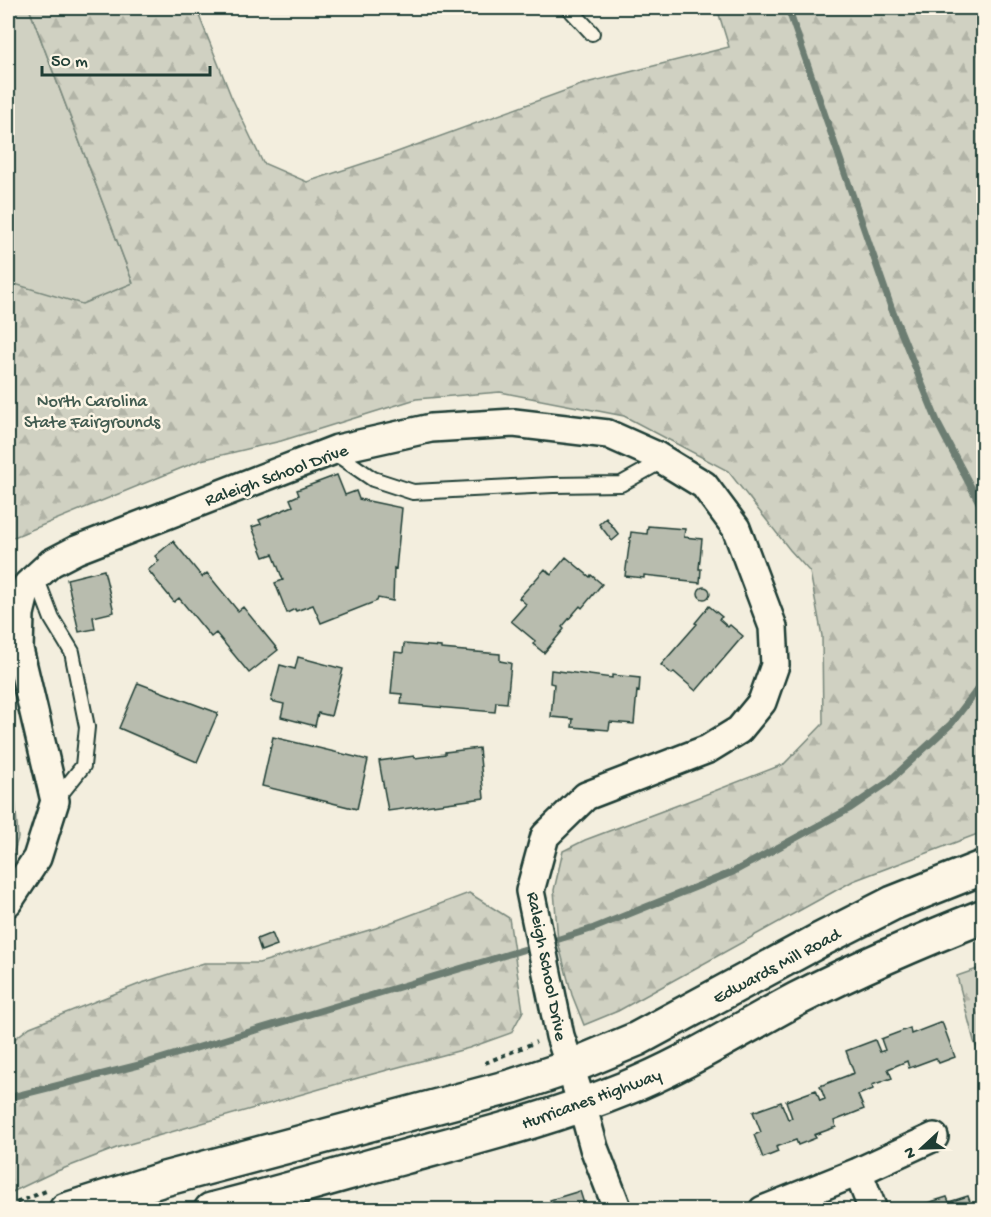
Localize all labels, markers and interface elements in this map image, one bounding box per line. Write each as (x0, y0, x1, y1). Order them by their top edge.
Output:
scale bar (42, 39, 210, 77)
text: 50 m (51, 52, 88, 73)
park label: North Carolina State Fairgrounds (24, 392, 161, 434)
street label: Raleigh School Drive (202, 440, 352, 512)
street label: Raleigh School Drive (521, 890, 570, 1043)
street label: Edwards Mill Road (710, 924, 846, 1010)
street label: Hurricanes Highway (519, 1065, 665, 1135)
north arrow (892, 1118, 952, 1178)
text: N (900, 1143, 922, 1161)

